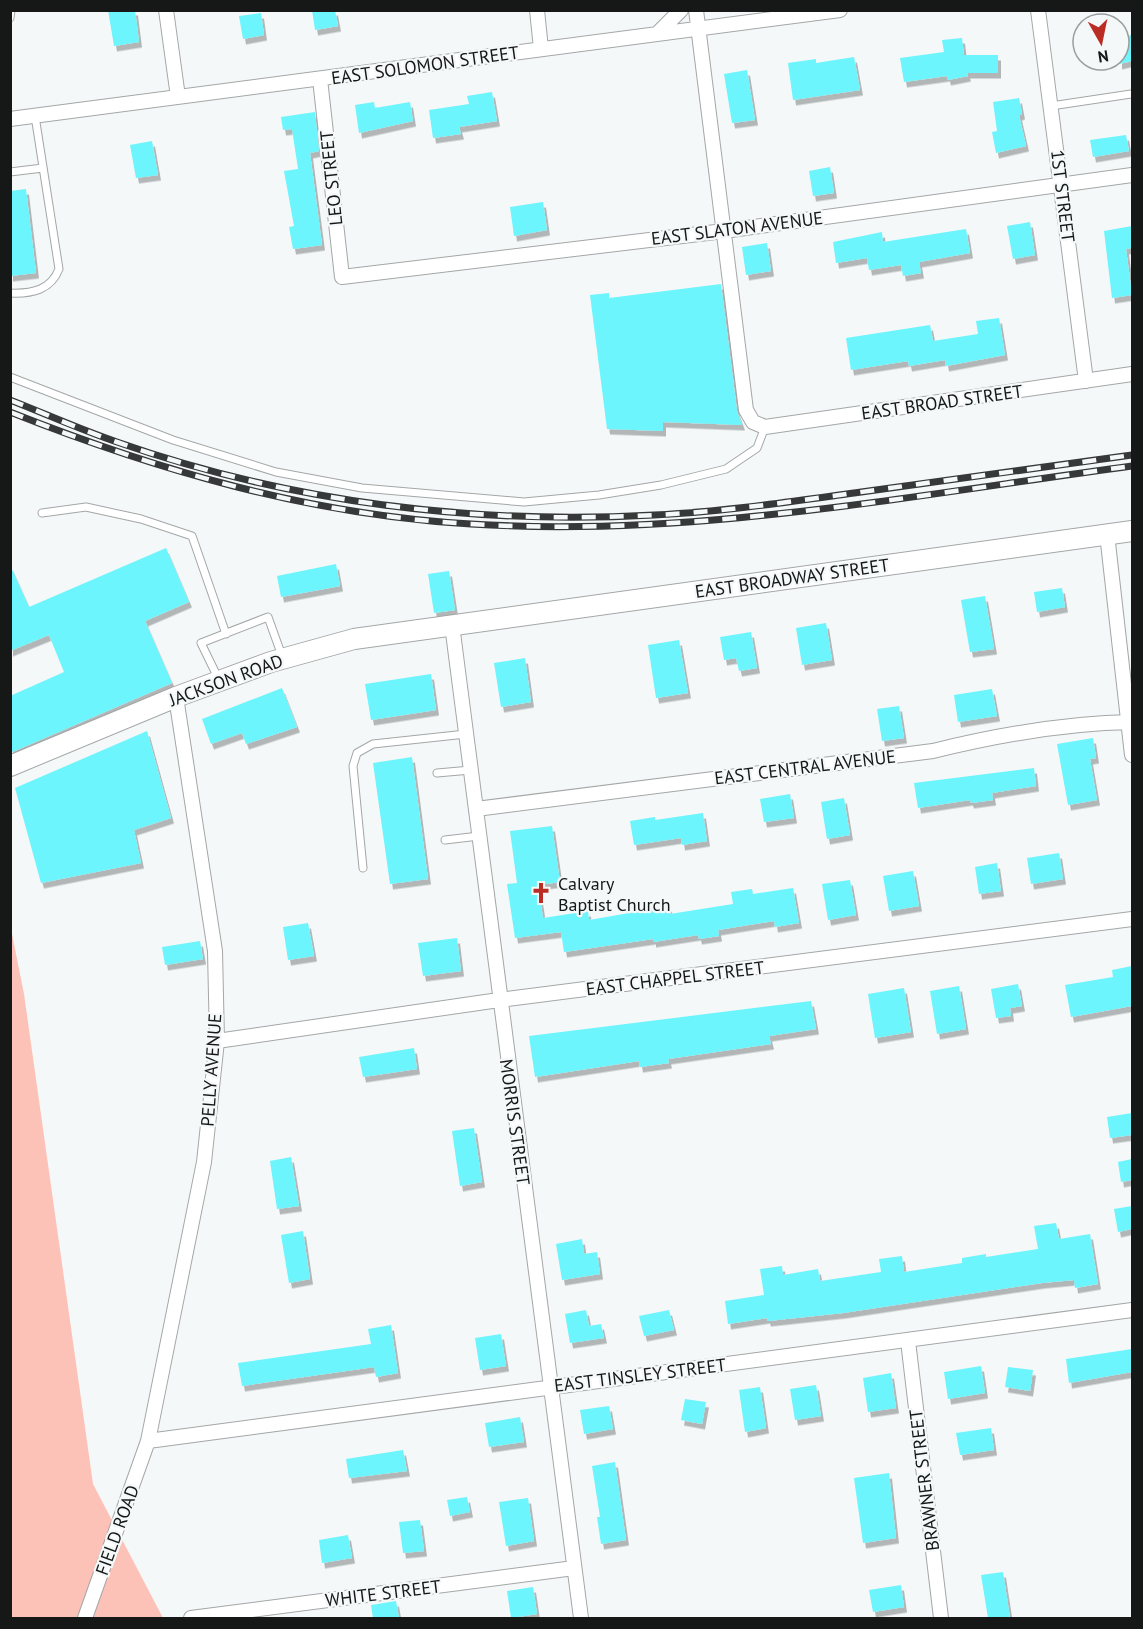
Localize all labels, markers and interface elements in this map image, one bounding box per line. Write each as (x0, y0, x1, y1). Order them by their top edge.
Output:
north arrow (1071, 12, 1131, 72)
street label: EAST SOLOMON STREET (330, 40, 520, 90)
text: N (1097, 46, 1110, 68)
street label: LEO STREET (315, 129, 347, 227)
street label: 1ST STREET (1046, 148, 1080, 244)
street label: EAST SLATON AVENUE (650, 206, 824, 250)
street label: EAST BROAD STREET (860, 379, 1024, 425)
street label: EAST BROADWAY STREET (694, 553, 891, 603)
street label: JACKSON ROAD (165, 649, 286, 712)
street label: EAST CENTRAL AVENUE (713, 744, 897, 790)
place label: Calvary Baptist Church (558, 872, 671, 916)
church icon: Calvary Baptist Church (529, 881, 553, 905)
street label: EAST CHAPPEL STREET (585, 956, 765, 1000)
street label: PELLY AVENUE (196, 1013, 226, 1127)
street label: MORRIS STREET (495, 1057, 535, 1187)
street label: EAST TINSLEY STREET (553, 1353, 727, 1397)
street label: BRAWNER STREET (904, 1408, 944, 1552)
street label: FIELD ROAD (90, 1482, 144, 1578)
street label: WHITE STREET (324, 1575, 442, 1611)

